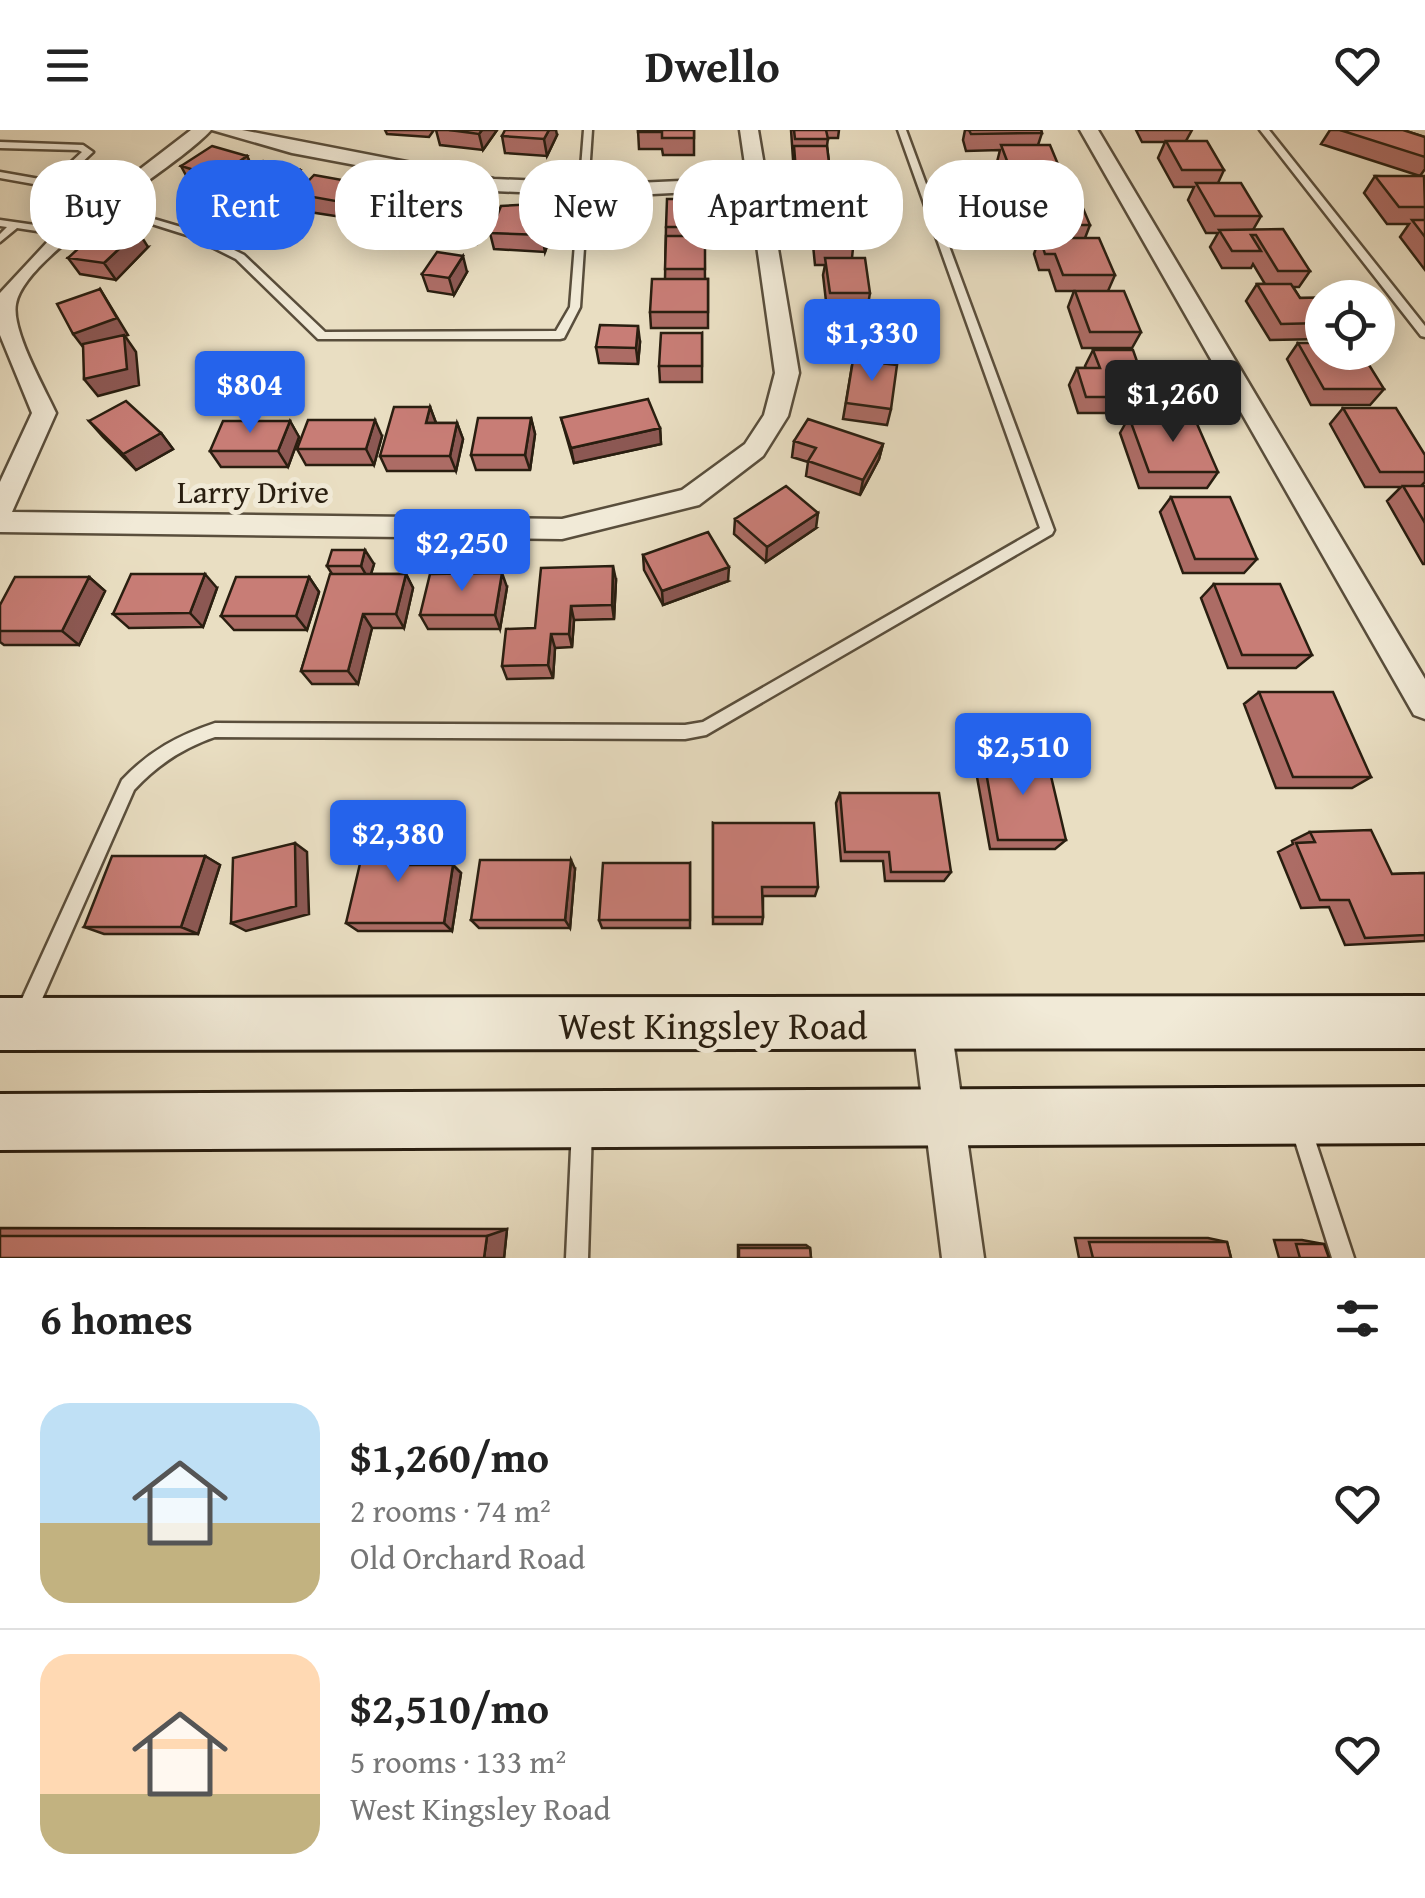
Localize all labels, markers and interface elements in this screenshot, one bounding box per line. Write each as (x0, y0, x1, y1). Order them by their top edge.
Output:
text: Dwello (645, 33, 780, 98)
icon: menu (40, 38, 95, 93)
icon: heart (1330, 38, 1385, 93)
chip: Buy (30, 160, 156, 250)
chip: Rent (176, 160, 315, 250)
chip: Filters (335, 160, 499, 250)
chip: New (519, 160, 653, 250)
chip: Apartment (673, 160, 903, 250)
chip: House (923, 160, 1084, 250)
map controls (1305, 280, 1395, 370)
button: locate (1305, 280, 1395, 370)
pin: $1,330 (791, 299, 953, 384)
text: $1,330 (826, 308, 918, 355)
pin: $804 (191, 351, 309, 436)
text: $804 (217, 360, 283, 407)
pin: $1,260 (1092, 360, 1254, 445)
text: $1,260 (1127, 369, 1219, 416)
street label: Larry Drive (177, 468, 329, 515)
pin: $2,250 (381, 509, 543, 594)
text: $2,250 (416, 518, 508, 565)
pin: $2,510 (942, 713, 1104, 798)
text: $2,510 (977, 722, 1069, 769)
pin: $2,380 (317, 800, 479, 885)
text: $2,380 (352, 809, 444, 856)
street label: West Kingsley Road (558, 997, 868, 1053)
text: 6 homes (40, 1288, 193, 1349)
icon: filters (1330, 1291, 1385, 1346)
text: $1,260/mo (350, 1426, 549, 1487)
icon: home (120, 1443, 240, 1563)
icon: heart (1330, 1476, 1385, 1531)
text: 2 rooms · 74 m² (350, 1487, 551, 1534)
text: Old Orchard Road (350, 1534, 585, 1581)
text: $2,510/mo (350, 1677, 549, 1738)
icon: home (120, 1694, 240, 1814)
icon: heart (1330, 1727, 1385, 1782)
text: 5 rooms · 133 m² (350, 1738, 566, 1785)
text: West Kingsley Road (350, 1785, 610, 1832)

